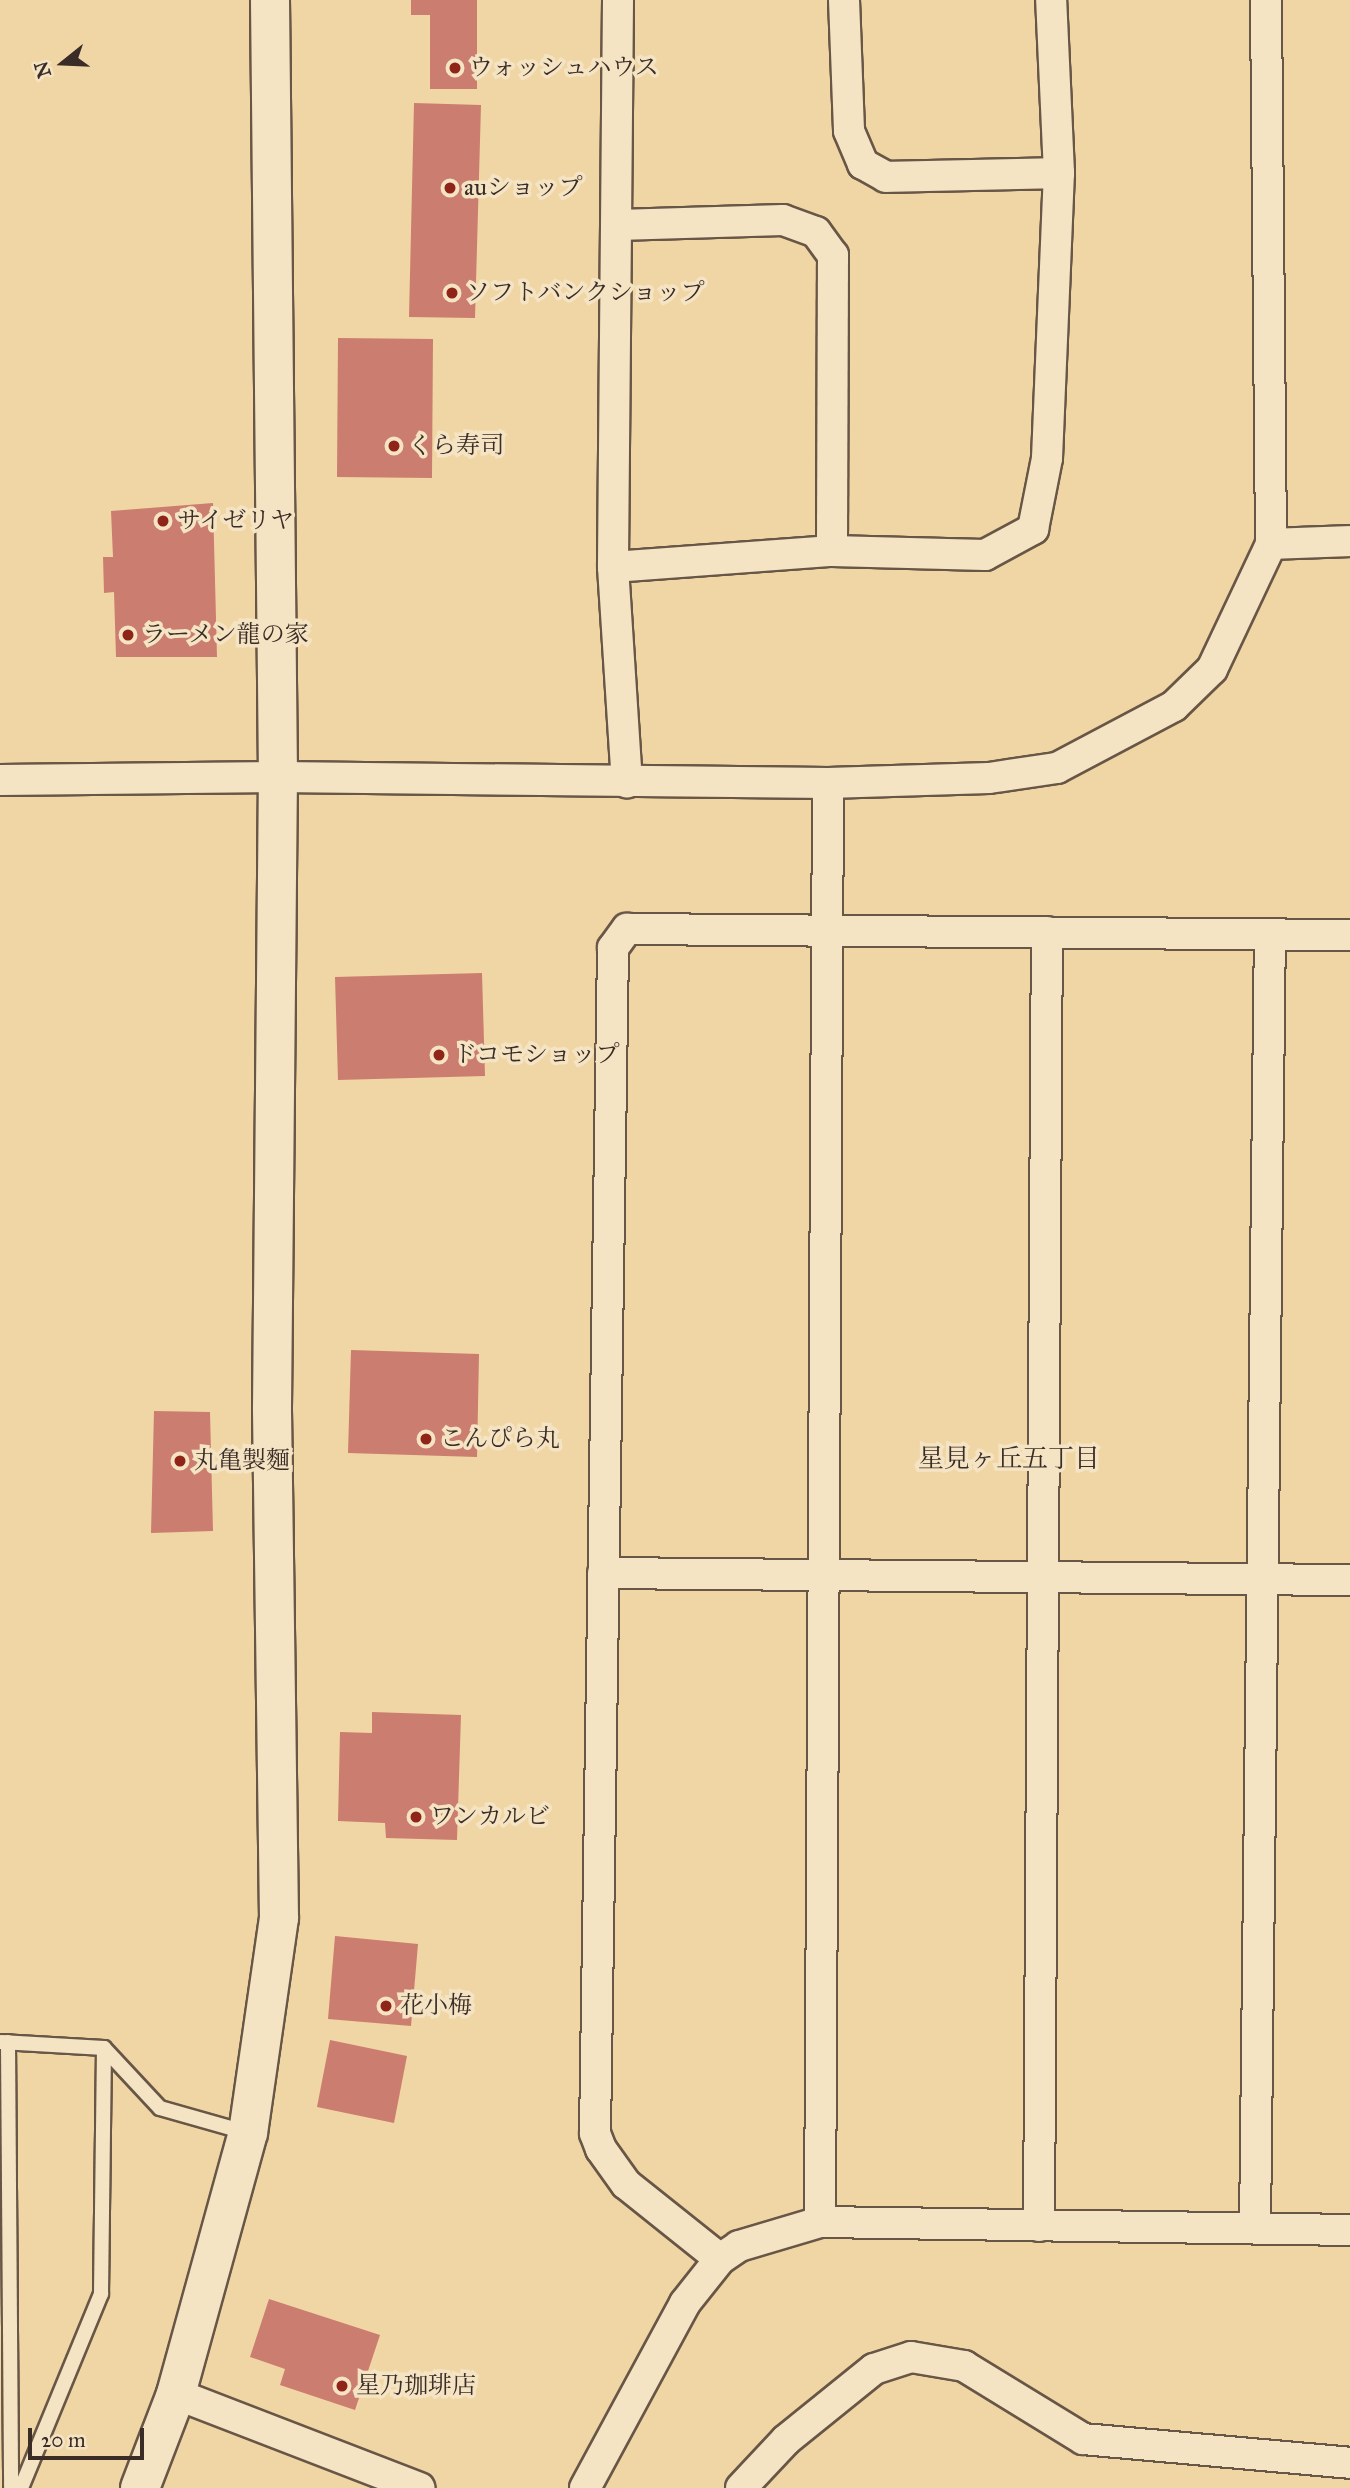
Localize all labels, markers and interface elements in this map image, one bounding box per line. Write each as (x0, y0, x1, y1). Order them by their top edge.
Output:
north arrow (28, 28, 98, 98)
place label: ウォッシュハウス (469, 54, 661, 82)
text: N (29, 58, 56, 81)
marker: ウォッシュハウス (447, 60, 463, 76)
place label: auショップ (464, 174, 583, 202)
marker: auショップ (442, 180, 458, 196)
place label: ソフトバンクショップ (466, 279, 706, 307)
marker: ソフトバンクショップ (444, 285, 460, 301)
place label: くら寿司 (408, 432, 504, 460)
marker: くら寿司 (386, 438, 402, 454)
place label: サイゼリヤ (177, 507, 297, 535)
marker: サイゼリヤ (155, 513, 171, 529)
place label: ラーメン龍の家 (142, 621, 310, 649)
marker: ラーメン龍の家 (120, 627, 136, 643)
place label: ドコモショップ (453, 1041, 621, 1069)
marker: ドコモショップ (431, 1047, 447, 1063)
place label: こんぴら丸 (440, 1425, 560, 1453)
marker: こんぴら丸 (418, 1431, 434, 1447)
district label: 星見ヶ丘五丁目 (918, 1443, 1100, 1475)
place label: 丸亀製麵 (194, 1447, 290, 1475)
marker: 丸亀製麵 (172, 1453, 188, 1469)
place label: ワンカルビ (430, 1803, 550, 1831)
marker: ワンカルビ (408, 1809, 424, 1825)
place label: 花小梅 (400, 1992, 472, 2020)
marker: 花小梅 (378, 1998, 394, 2014)
place label: 星乃珈琲店 (356, 2372, 476, 2400)
marker: 星乃珈琲店 (334, 2378, 350, 2394)
scale bar (32, 2414, 147, 2458)
text: 20 m (41, 2427, 86, 2453)

